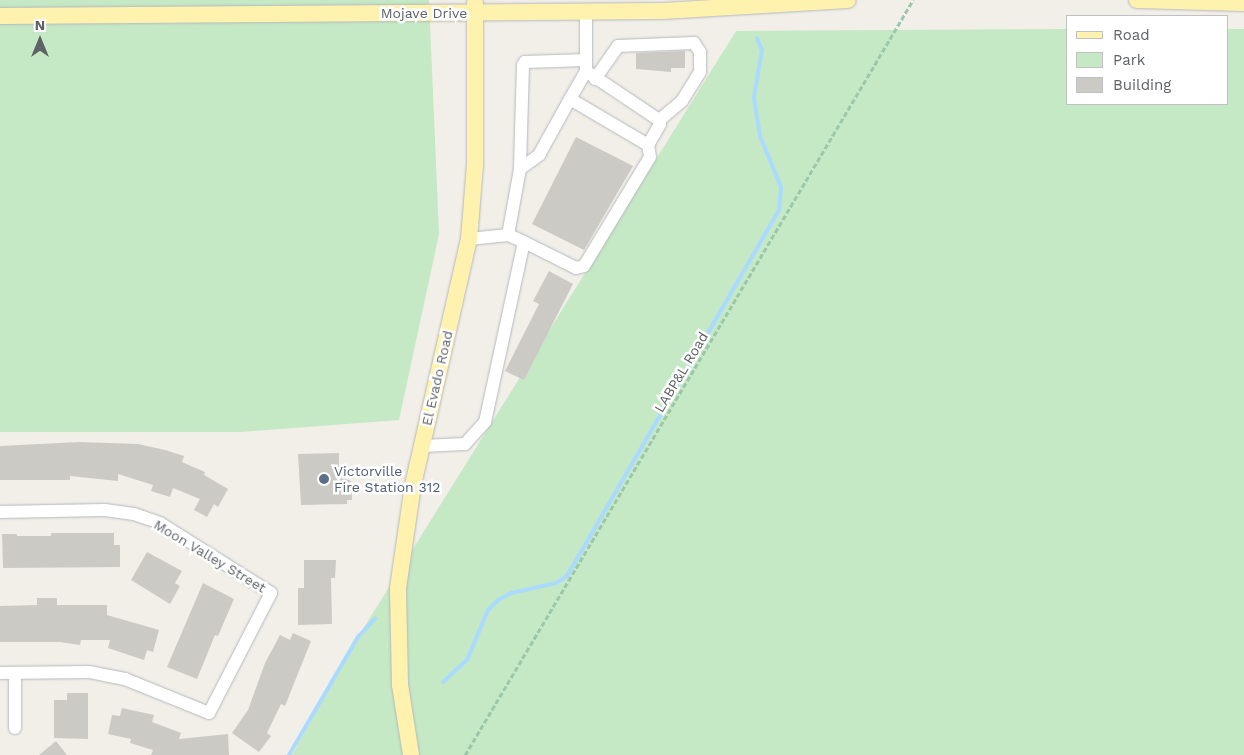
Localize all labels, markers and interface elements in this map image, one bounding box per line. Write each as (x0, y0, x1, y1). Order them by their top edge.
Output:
street label: Mojave Drive (381, 5, 467, 21)
north arrow (15, 15, 65, 65)
legend (1066, 15, 1229, 105)
text: N (35, 17, 45, 33)
text: Road (1113, 26, 1150, 44)
text: Park (1113, 51, 1145, 69)
text: Building (1113, 76, 1171, 94)
street label: El Evado Road (418, 329, 456, 427)
street label: LABP&L Road (650, 329, 712, 415)
place label: Victorville Fire Station 312 (334, 463, 440, 496)
marker: Victorville Fire Station 312 (318, 473, 330, 485)
street label: Moon Valley Street (151, 516, 269, 596)

